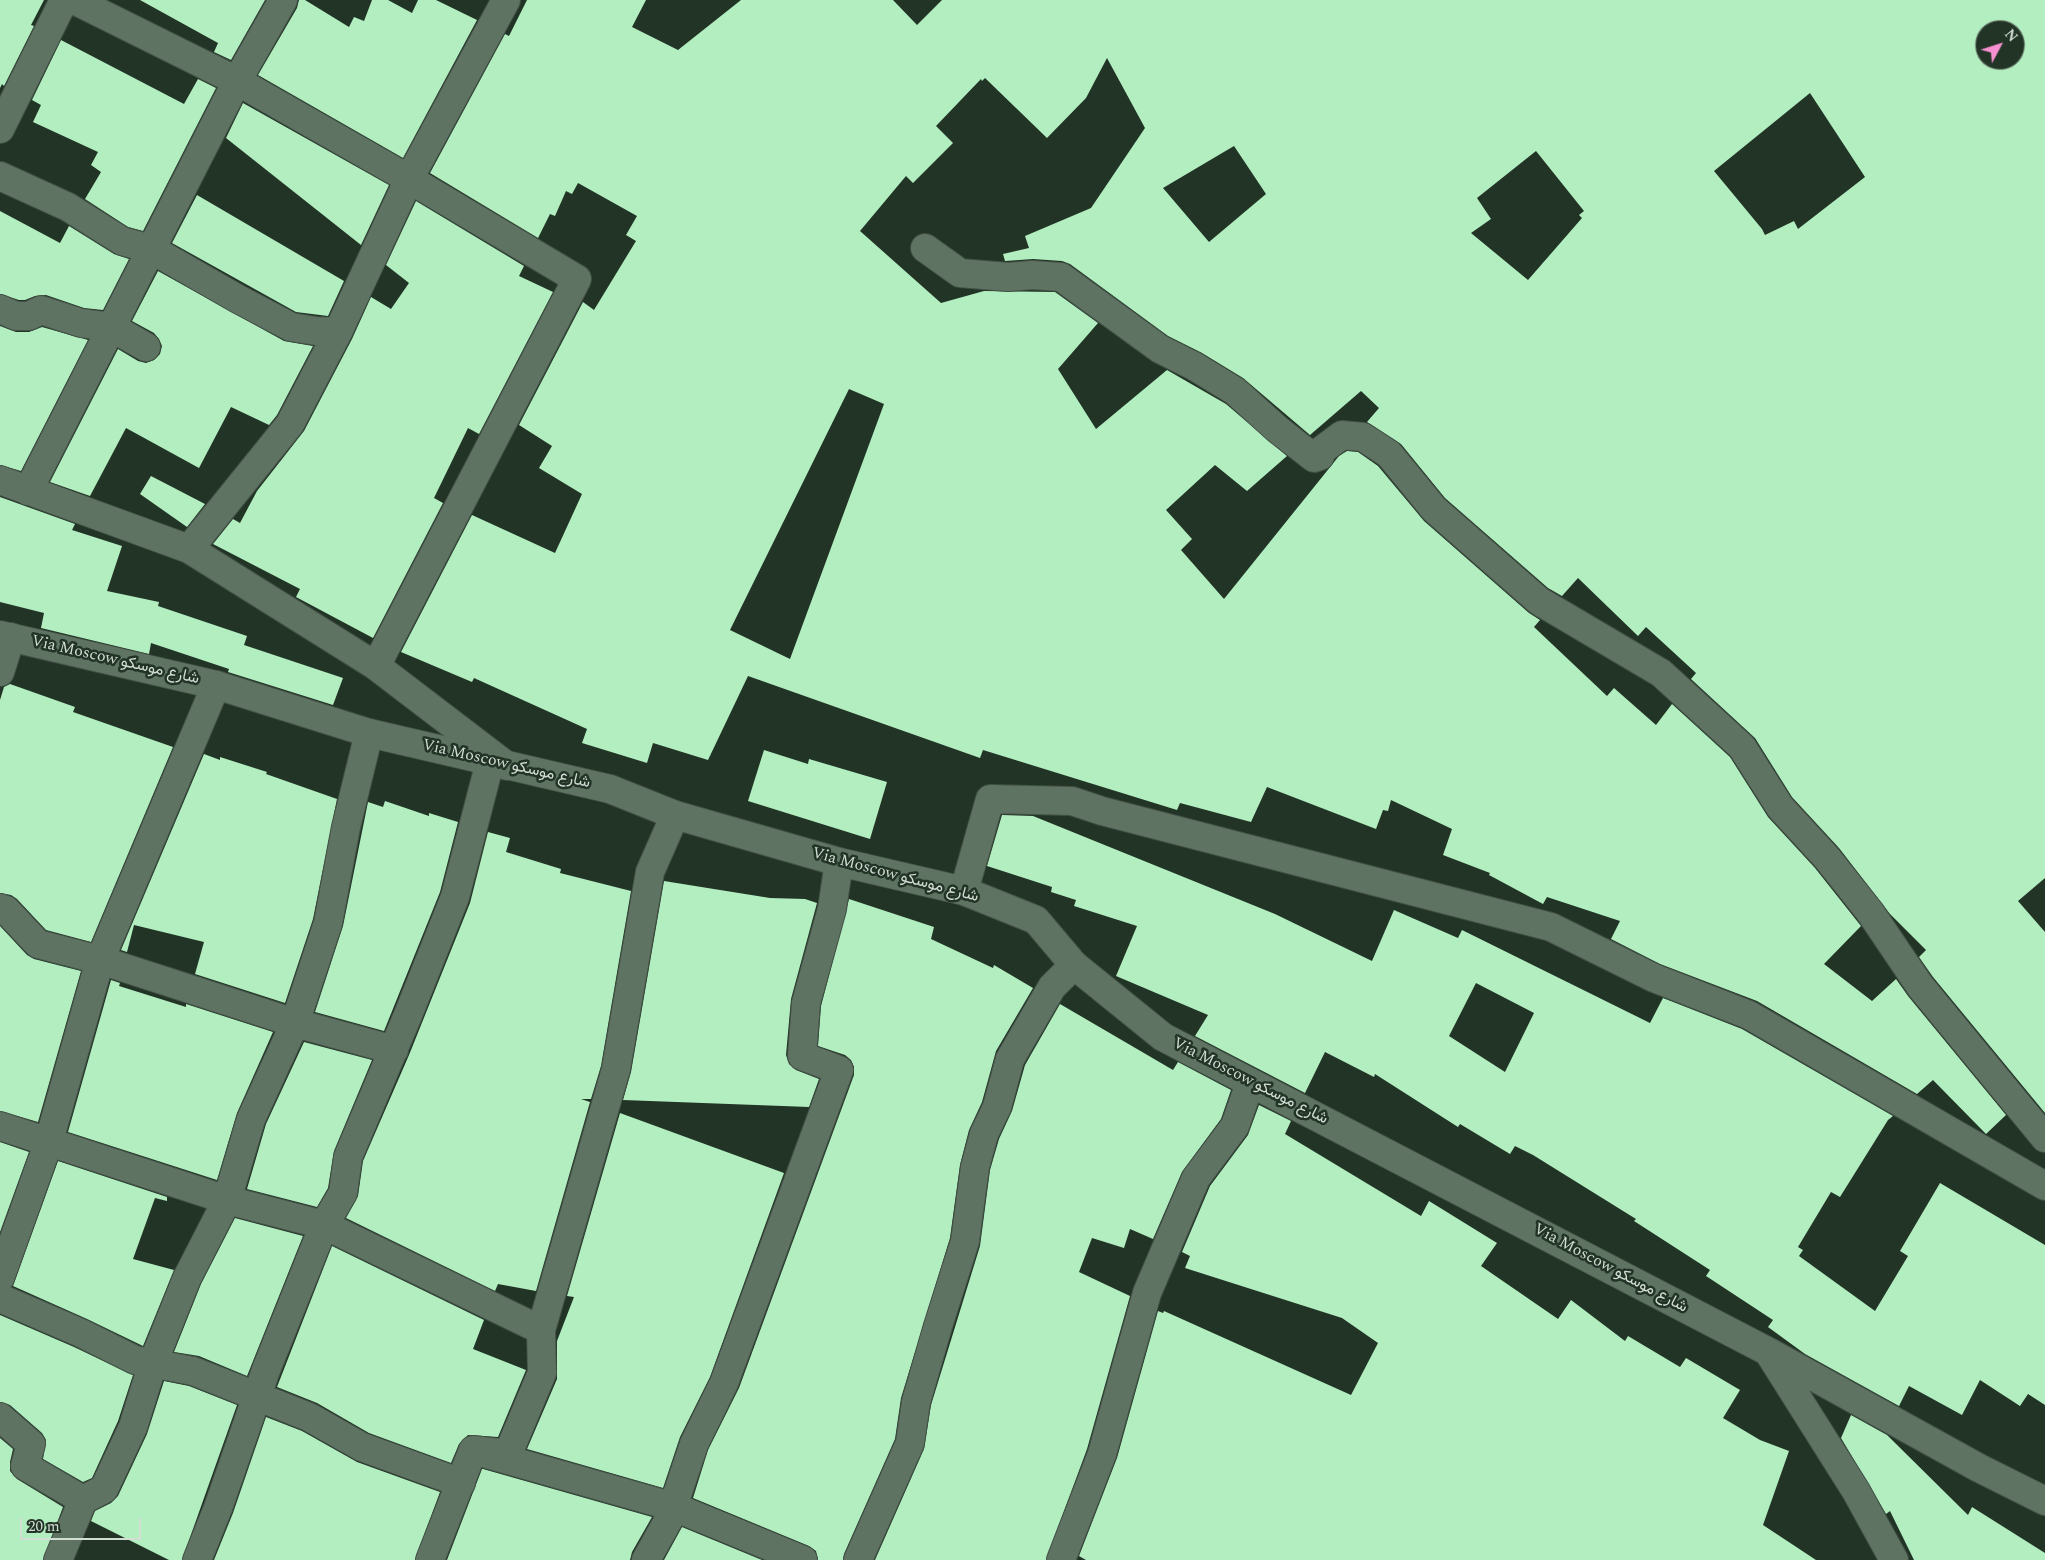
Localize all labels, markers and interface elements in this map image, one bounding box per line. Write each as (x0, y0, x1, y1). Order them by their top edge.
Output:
north arrow (1975, 20, 2025, 70)
text: N (1999, 25, 2023, 47)
street label: Via Moscow شارع موسكو (29, 632, 201, 690)
street label: Via Moscow شارع موسكو (420, 736, 592, 794)
street label: Via Moscow شارع موسكو (810, 845, 980, 907)
street label: Via Moscow شارع موسكو (1169, 1034, 1331, 1130)
street label: Via Moscow شارع موسكو (1530, 1220, 1690, 1318)
scale bar (22, 1508, 144, 1540)
text: 20 m (28, 1515, 60, 1538)

